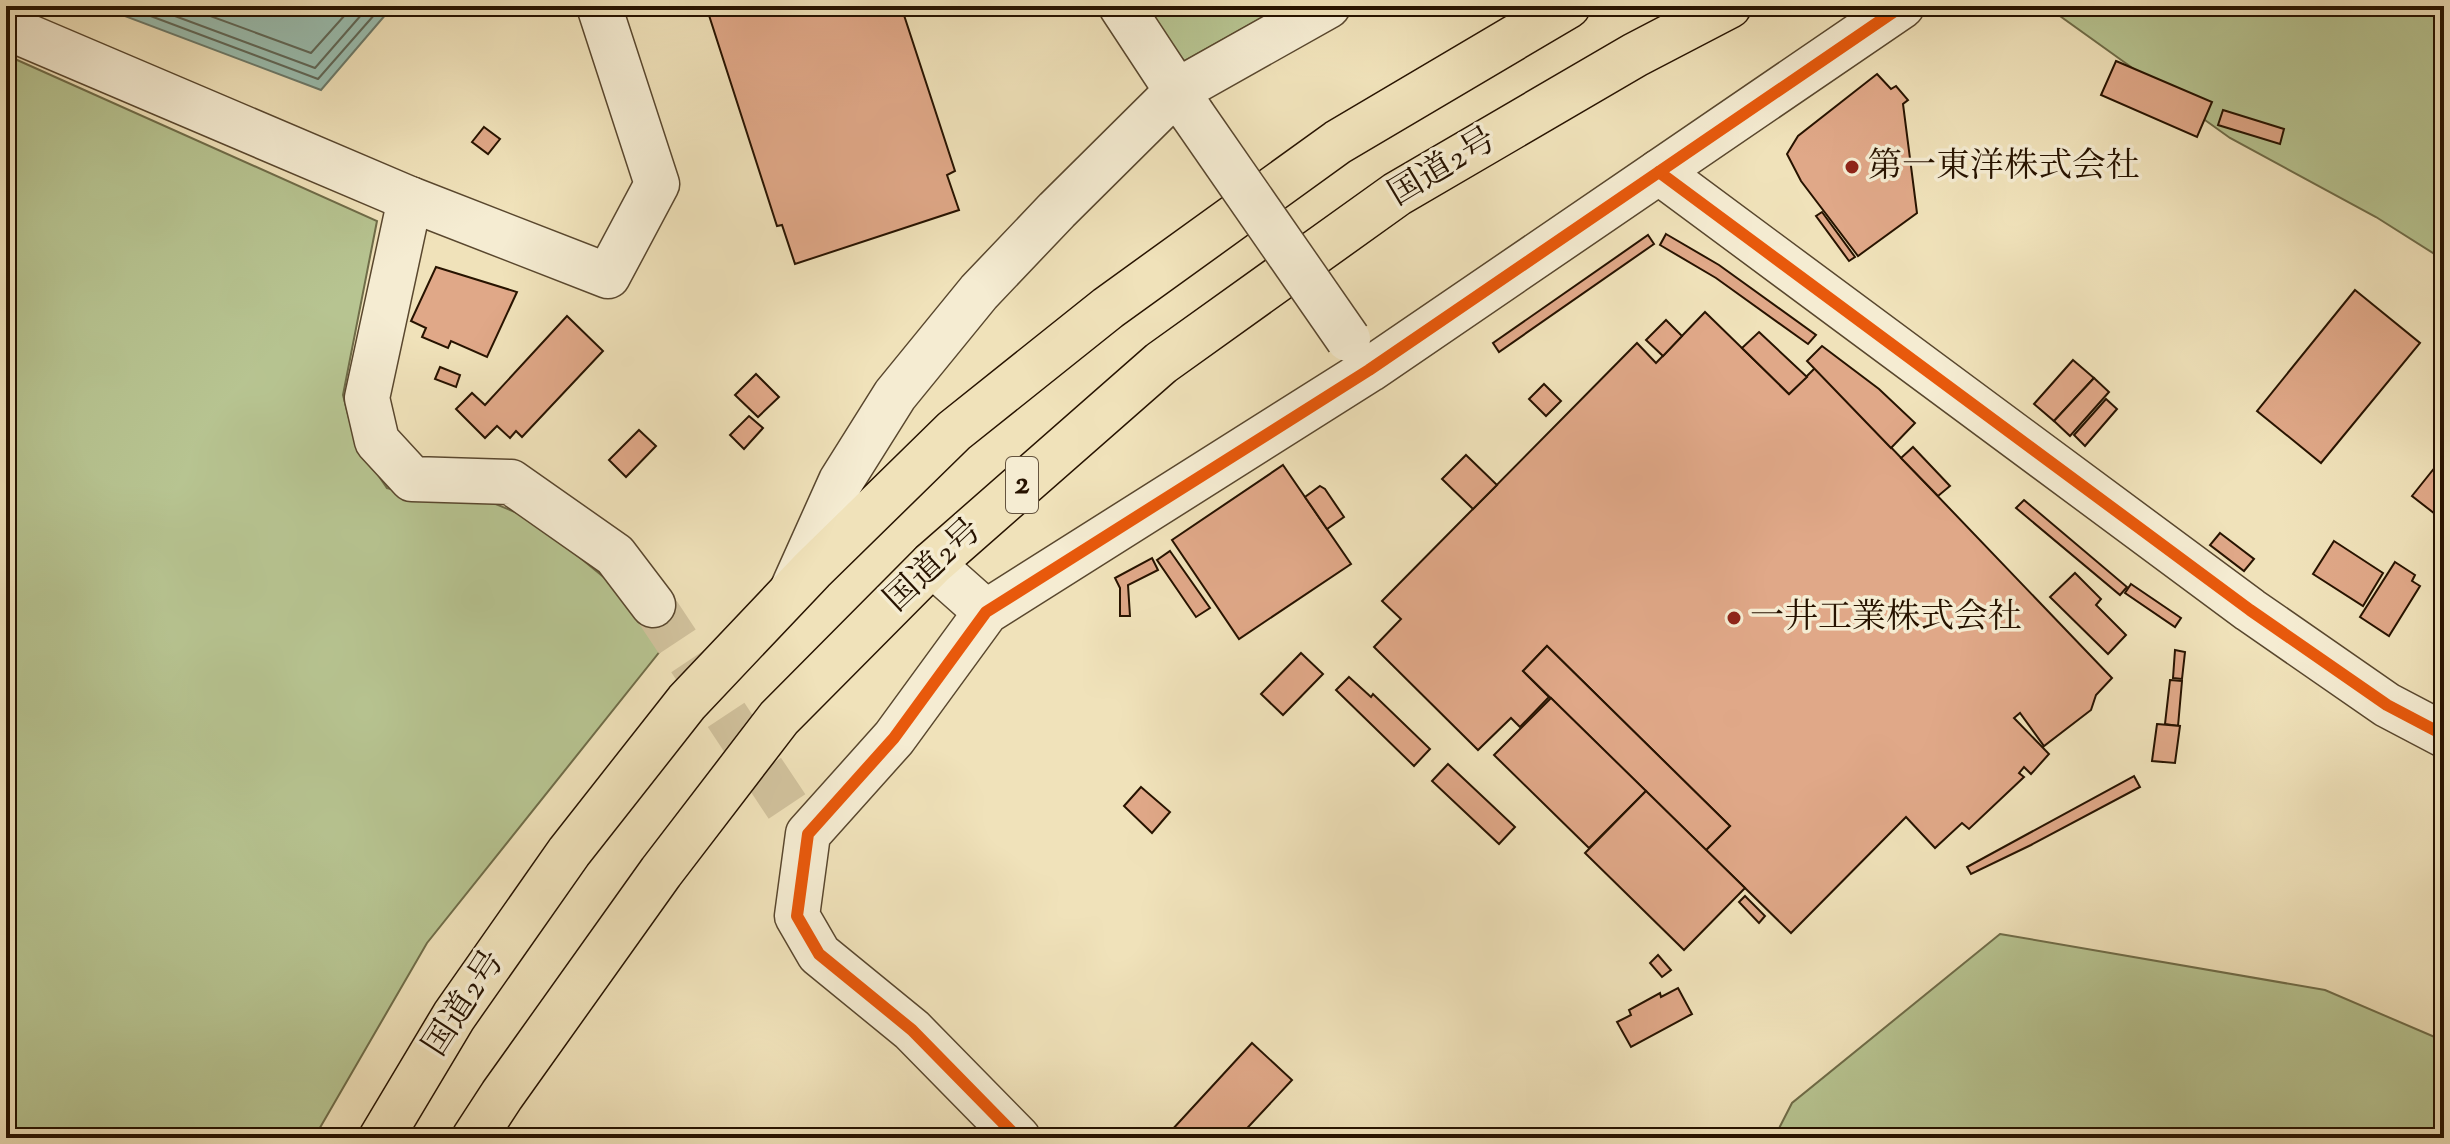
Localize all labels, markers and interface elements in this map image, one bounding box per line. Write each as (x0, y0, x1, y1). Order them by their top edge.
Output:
street label: 国道2号 (1380, 117, 1506, 219)
place label: 第一東洋株式会社 (1868, 143, 2140, 192)
marker: 第一東洋株式会社 (1843, 158, 1861, 176)
road number: 2 (1006, 457, 1038, 513)
street label: 国道2号 (874, 508, 994, 624)
place label: 一井工業株式会社 (1750, 594, 2022, 643)
marker: 一井工業株式会社 (1725, 609, 1743, 627)
street label: 国道2号 (412, 941, 518, 1067)

